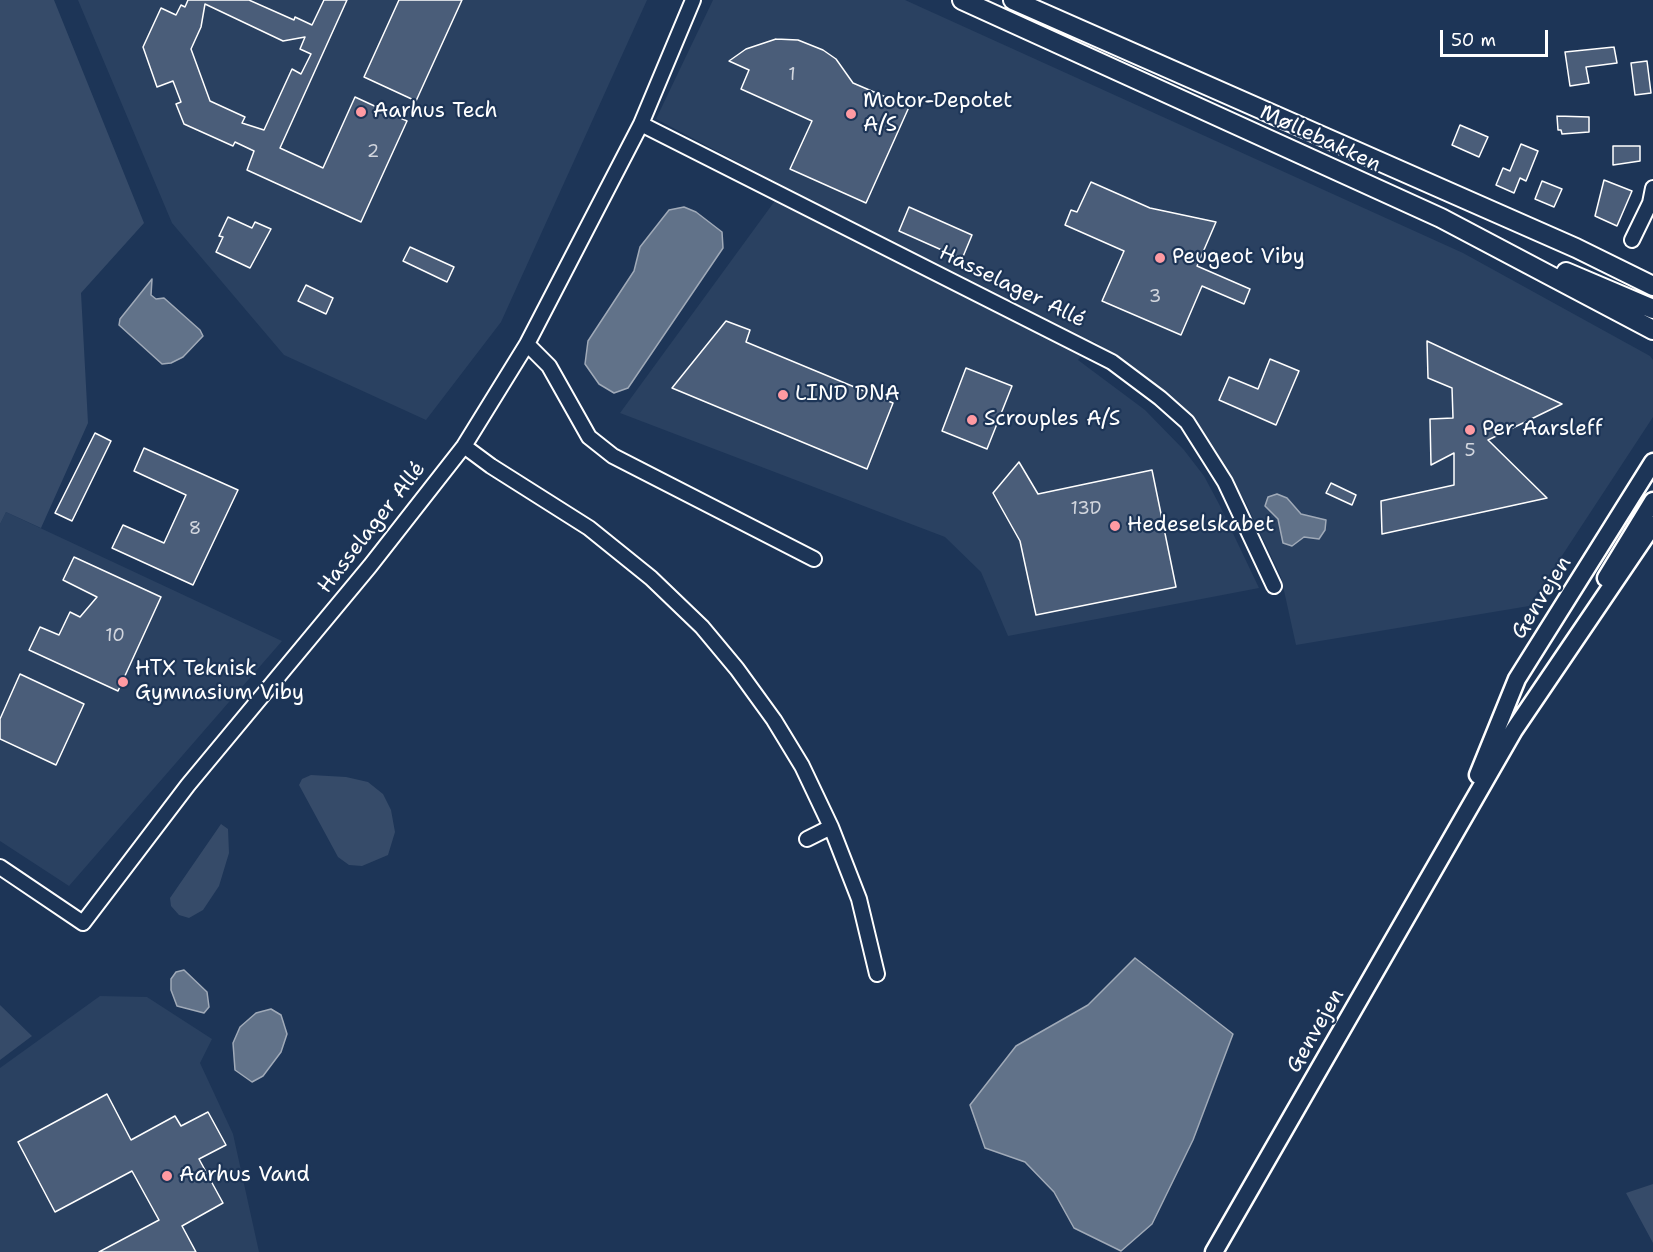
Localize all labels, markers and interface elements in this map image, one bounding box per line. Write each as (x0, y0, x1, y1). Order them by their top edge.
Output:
scale bar (1443, 18, 1551, 56)
text: 50 m (1451, 28, 1496, 52)
house number: 1 (788, 64, 796, 86)
place label: Motor-Depotet A/S (863, 89, 1012, 139)
place label: Aarhus Tech (373, 99, 498, 125)
street label: Møllebakken (1256, 100, 1384, 178)
marker: Aarhus Tech (354, 105, 368, 119)
marker: Motor-Depotet A/S (844, 107, 858, 121)
house number: 2 (367, 141, 379, 163)
street label: Hasselager Allé (935, 241, 1089, 333)
place label: Peugeot Viby (1172, 245, 1305, 271)
marker: Peugeot Viby (1153, 251, 1167, 265)
house number: 3 (1149, 286, 1161, 308)
place label: LIND DNA (795, 382, 900, 408)
marker: LIND DNA (776, 388, 790, 402)
place label: Scrouples A/S (984, 407, 1120, 433)
marker: Scrouples A/S (965, 413, 979, 427)
place label: Per Aarsleff (1482, 417, 1602, 443)
marker: Per Aarsleff (1463, 423, 1477, 437)
house number: 5 (1464, 440, 1476, 462)
street label: Hasselager Allé (313, 457, 431, 599)
house number: 13D (1071, 498, 1101, 520)
place label: Hedeselskabet (1127, 513, 1274, 539)
house number: 8 (189, 518, 201, 540)
marker: Hedeselskabet (1108, 519, 1122, 533)
street label: Genvejen (1507, 552, 1577, 644)
house number: 10 (105, 625, 125, 647)
place label: HTX Teknisk Gymnasium Viby (135, 657, 304, 707)
marker: HTX Teknisk Gymnasium Viby (116, 675, 130, 689)
street label: Genvejen (1282, 985, 1350, 1077)
place label: Aarhus Vand (179, 1163, 310, 1189)
marker: Aarhus Vand (160, 1169, 174, 1183)

